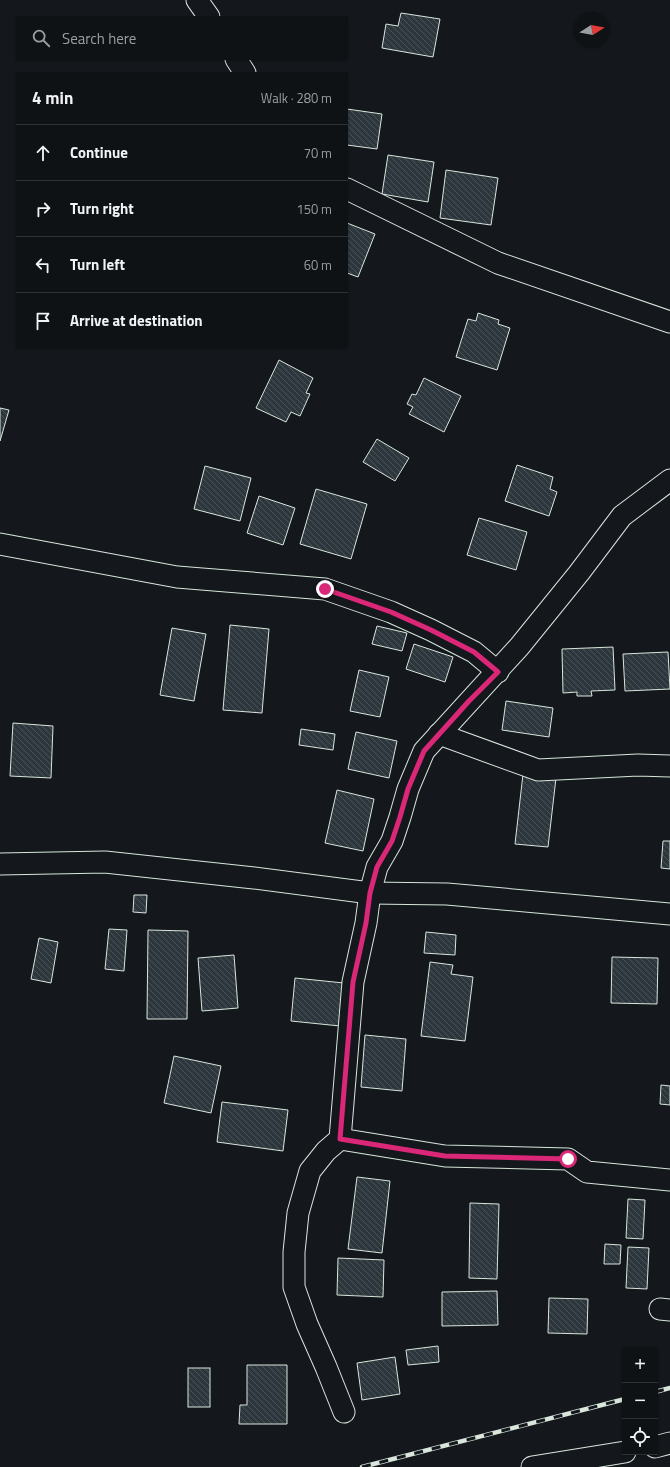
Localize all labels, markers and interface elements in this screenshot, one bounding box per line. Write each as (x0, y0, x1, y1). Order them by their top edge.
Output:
north arrow (574, 12, 610, 48)
search box (16, 16, 348, 60)
icon: search (30, 27, 52, 49)
text: Search here (62, 27, 136, 50)
text: 4 min (32, 85, 73, 111)
text: Walk · 280 m (261, 88, 332, 108)
text: Continue (70, 141, 128, 164)
icon: ahead (32, 142, 54, 164)
text: 70 m (304, 143, 332, 163)
text: Turn right (70, 197, 134, 220)
icon: right (32, 198, 54, 220)
text: 150 m (296, 199, 332, 219)
text: Turn left (70, 253, 125, 276)
icon: left (32, 254, 54, 276)
text: 60 m (304, 255, 332, 275)
text: Arrive at destination (70, 309, 203, 332)
icon: arrive (32, 310, 54, 332)
route end (316, 580, 334, 598)
route start (559, 1150, 577, 1168)
map controls (622, 1347, 658, 1455)
button: + (622, 1347, 658, 1383)
button: − (622, 1383, 658, 1419)
button: locate (622, 1419, 658, 1455)

